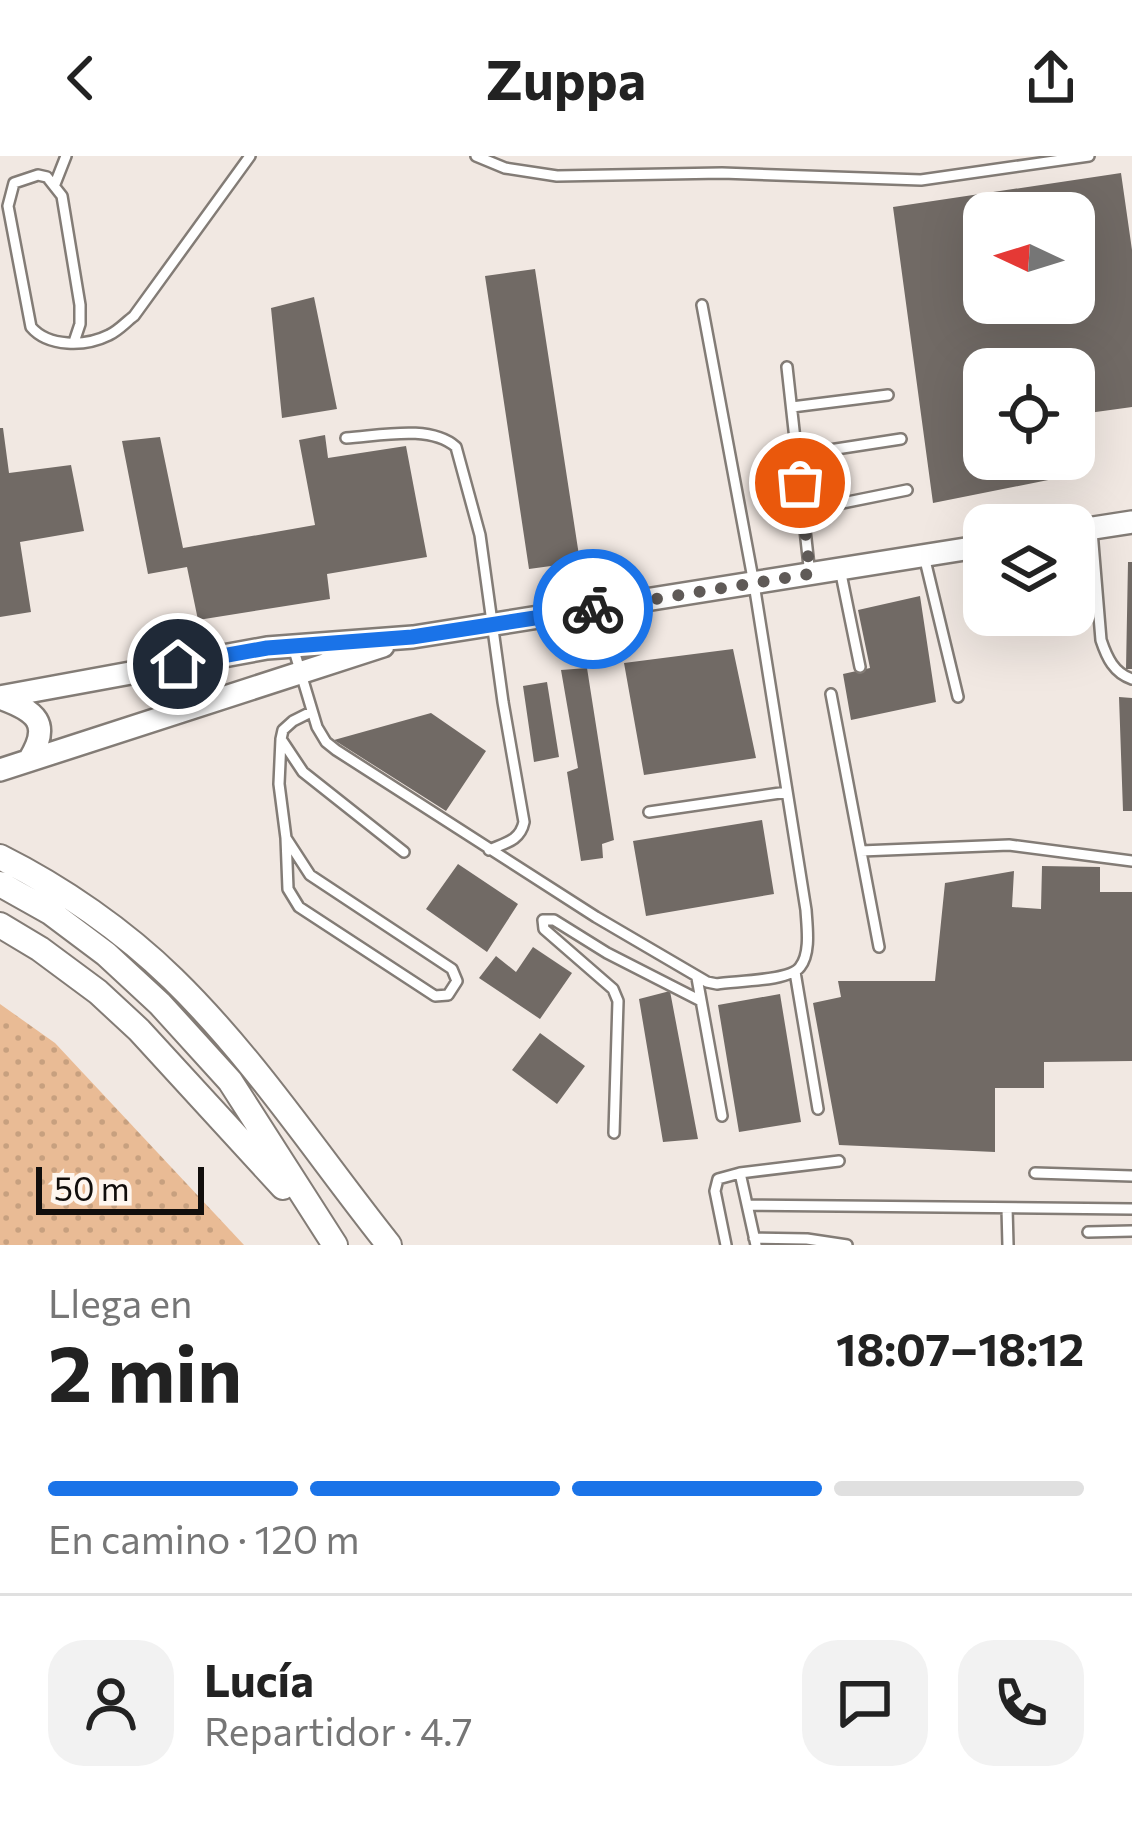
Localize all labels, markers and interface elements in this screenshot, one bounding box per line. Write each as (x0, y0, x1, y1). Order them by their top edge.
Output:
icon: back (48, 45, 114, 111)
text: Zuppa (486, 45, 646, 111)
icon: share (1018, 45, 1084, 111)
north arrow (963, 192, 1095, 324)
map controls (963, 192, 1095, 636)
button: locate (963, 348, 1095, 480)
pin (749, 432, 851, 534)
icon: bag (767, 450, 833, 516)
button: layers (963, 504, 1095, 636)
courier (533, 549, 653, 669)
icon: bike (560, 576, 626, 642)
pin (127, 613, 229, 715)
icon: home (145, 631, 211, 697)
scale bar (36, 1161, 204, 1214)
text: 50 m (54, 1167, 130, 1208)
text: Llega en (48, 1278, 192, 1326)
text: 18:07–18:12 (836, 1320, 1084, 1375)
text: 2 min (48, 1323, 242, 1418)
text: En camino · 120 m (48, 1514, 360, 1562)
button: person (48, 1640, 174, 1766)
button: chat (802, 1640, 928, 1766)
button: phone (958, 1640, 1084, 1766)
text: Lucía (204, 1651, 314, 1706)
text: Repartidor · 4.7 (204, 1706, 473, 1754)

